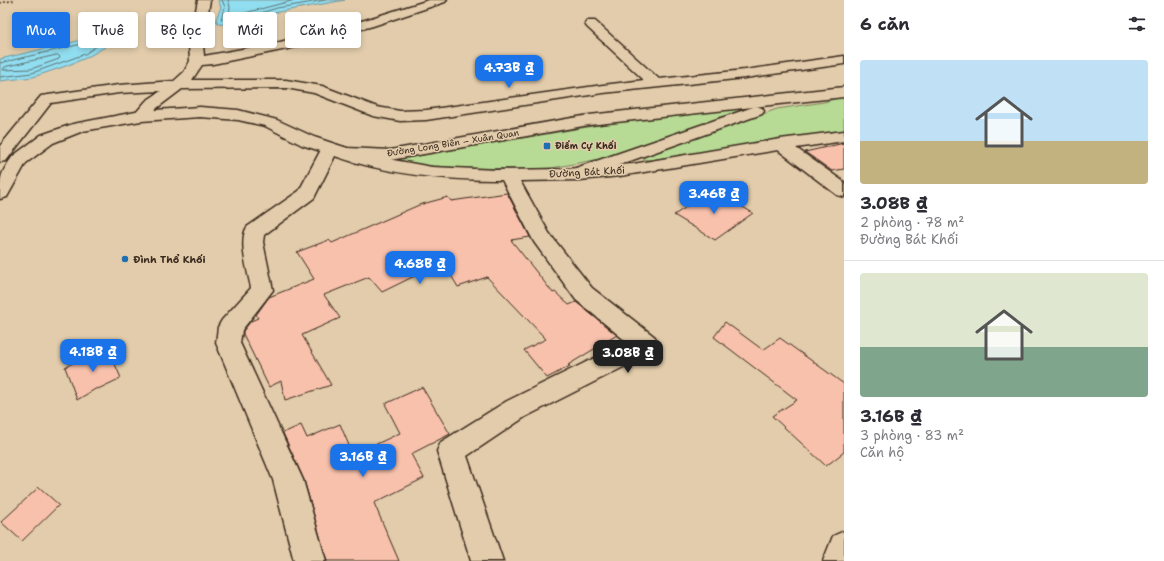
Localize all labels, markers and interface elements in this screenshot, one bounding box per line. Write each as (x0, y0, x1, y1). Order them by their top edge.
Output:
chip: Mua (12, 12, 70, 48)
chip: Thuê (78, 12, 138, 48)
chip: Bộ lọc (146, 12, 215, 48)
chip: Mới (223, 12, 277, 48)
chip: Căn hộ (285, 12, 361, 48)
text: 6 căn (860, 13, 910, 35)
icon: filters (1126, 13, 1148, 35)
pin: 4.73B ₫ (472, 55, 546, 89)
text: 4.73B ₫ (484, 59, 534, 76)
icon: home (968, 86, 1040, 158)
street label: Đường Long Biên – Xuân Quan (386, 127, 520, 159)
place label: Điếm Cự Khối (555, 140, 617, 152)
marker: Điếm Cự Khối (542, 141, 552, 151)
street label: Đường Bát Khối (549, 164, 625, 180)
pin: 3.46B ₫ (677, 181, 751, 215)
text: 3.46B ₫ (688, 185, 740, 202)
text: 3.08B ₫ (860, 192, 928, 214)
text: 2 phòng · 78 m² (860, 214, 964, 231)
text: Đường Bát Khối (860, 231, 958, 248)
pin: 4.68B ₫ (383, 251, 457, 285)
place label: Đình Thổ Khối (133, 253, 206, 266)
marker: Đình Thổ Khối (120, 254, 130, 264)
text: 4.68B ₫ (394, 255, 446, 272)
icon: home (968, 299, 1040, 371)
pin: 4.18B ₫ (56, 339, 130, 373)
pin: 3.08B ₫ (591, 340, 665, 374)
text: 4.18B ₫ (69, 343, 117, 360)
text: 3.08B ₫ (602, 344, 654, 361)
text: 3.16B ₫ (860, 405, 922, 427)
text: 3 phòng · 83 m² (860, 427, 964, 444)
pin: 3.16B ₫ (326, 444, 400, 478)
text: Căn hộ (860, 444, 904, 461)
text: 3.16B ₫ (339, 448, 387, 465)

